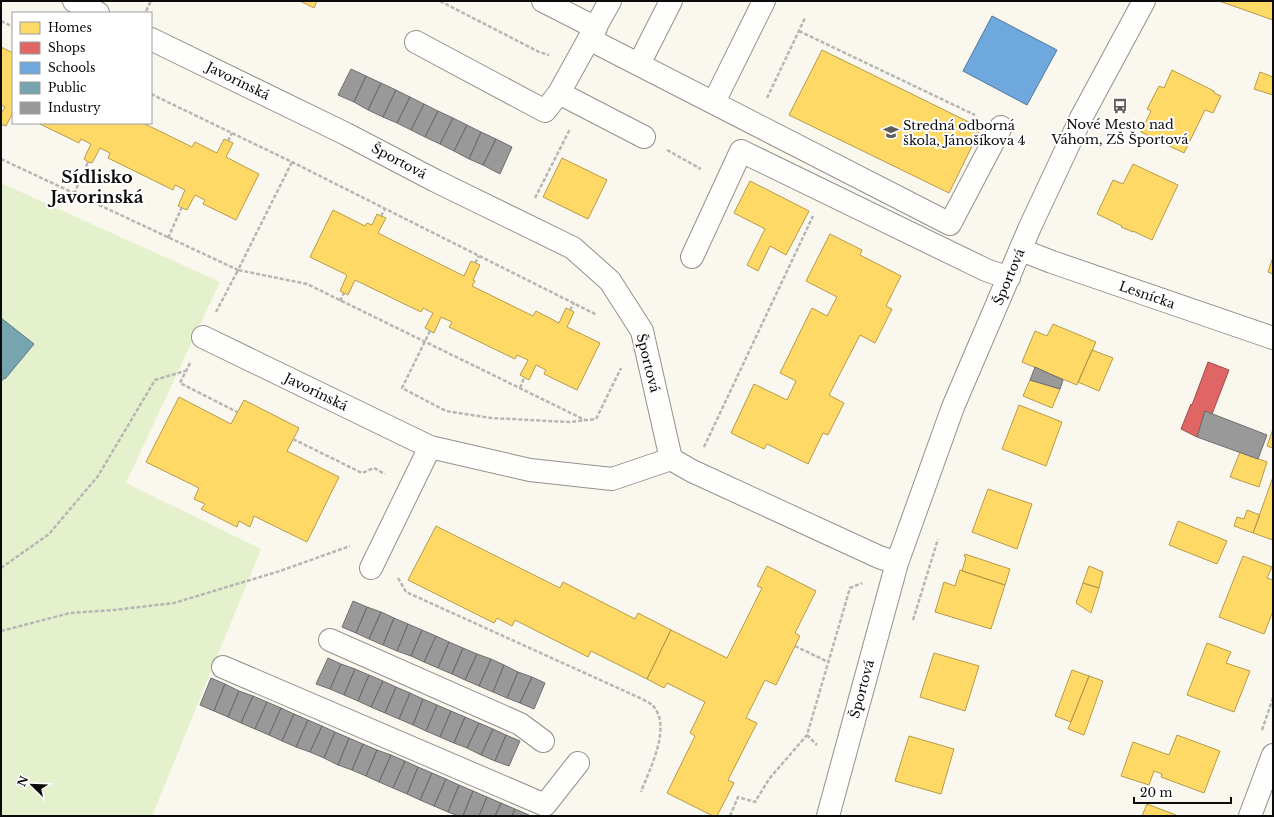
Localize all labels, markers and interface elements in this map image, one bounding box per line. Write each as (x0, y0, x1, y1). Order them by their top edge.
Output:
legend (12, 12, 152, 124)
text: Homes (48, 20, 92, 35)
text: Shops (48, 40, 85, 55)
street label: Javorinská (202, 57, 273, 104)
text: Schools (48, 60, 95, 75)
text: Public (48, 80, 87, 95)
bus stop icon: Nové Mesto nad Váhom, ZŠ Športová (1111, 97, 1129, 115)
text: Industry (48, 100, 101, 115)
place label: Nové Mesto nad Váhom, ZŠ Športová (1051, 116, 1189, 148)
place label: Stredná odborná škola, Jánošíkova 4 (903, 117, 1025, 149)
school or university icon: Stredná odborná škola, Jánošíkova 4 (882, 123, 900, 141)
street label: Športová (369, 139, 430, 183)
district label: Sídlisko Javorinská (47, 167, 144, 208)
street label: Športová (989, 245, 1029, 308)
street label: Lesnícka (1117, 277, 1178, 313)
street label: Športová (632, 332, 664, 395)
street label: Javorinská (280, 368, 351, 415)
street label: Športová (846, 657, 878, 720)
north arrow (12, 765, 52, 805)
text: N (14, 773, 32, 789)
scale bar (1134, 779, 1231, 805)
text: 20 m (1140, 785, 1172, 800)

